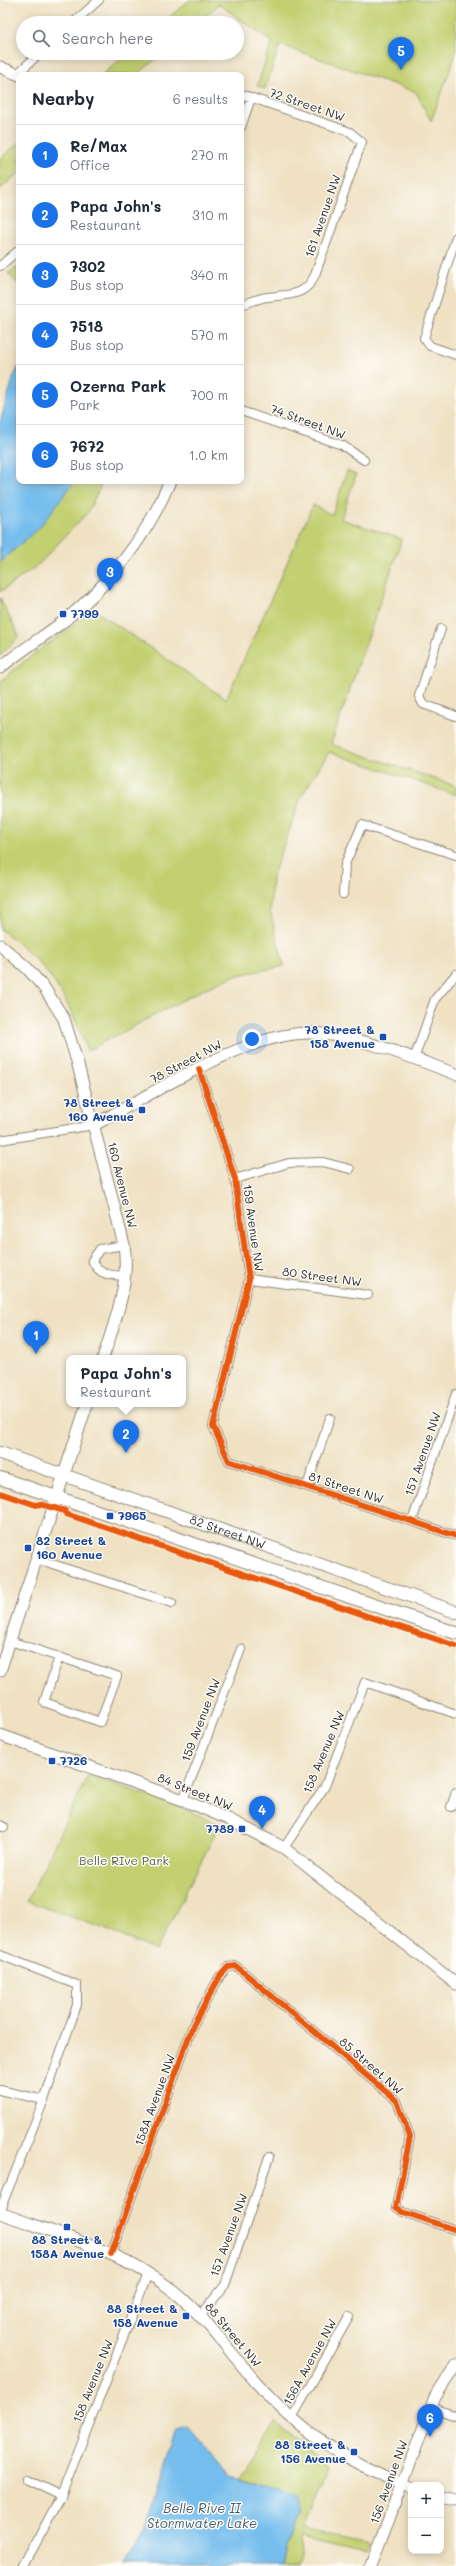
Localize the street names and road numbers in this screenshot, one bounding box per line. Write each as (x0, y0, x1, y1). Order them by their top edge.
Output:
street label: 72 Street NW (268, 84, 347, 124)
street label: 161 Avenue NW (300, 172, 344, 259)
street label: 74 Street NW (268, 400, 348, 442)
street label: 78 Street NW (147, 1035, 224, 1087)
street label: 160 Avenue NW (104, 1140, 141, 1230)
street label: 159 Avenue NW (240, 1183, 268, 1273)
street label: 80 Street NW (281, 1263, 363, 1289)
street label: 157 Avenue NW (400, 1410, 444, 1498)
street label: 81 Street NW (307, 1467, 386, 1507)
street label: 82 Street NW (188, 1511, 268, 1552)
street label: 159 Avenue NW (177, 1676, 223, 1764)
street label: 158 Avenue NW (298, 1708, 348, 1795)
street label: 84 Street NW (155, 1769, 235, 1813)
street label: 85 Street NW (336, 2033, 407, 2097)
street label: 158A Avenue NW (130, 2052, 178, 2148)
street label: 157 Avenue NW (206, 2191, 251, 2279)
street label: 88 Street NW (202, 2299, 266, 2370)
street label: 156A Avenue NW (279, 2315, 340, 2408)
street label: 158 Avenue NW (68, 2337, 116, 2425)
street label: 156 Avenue NW (365, 2437, 411, 2526)

